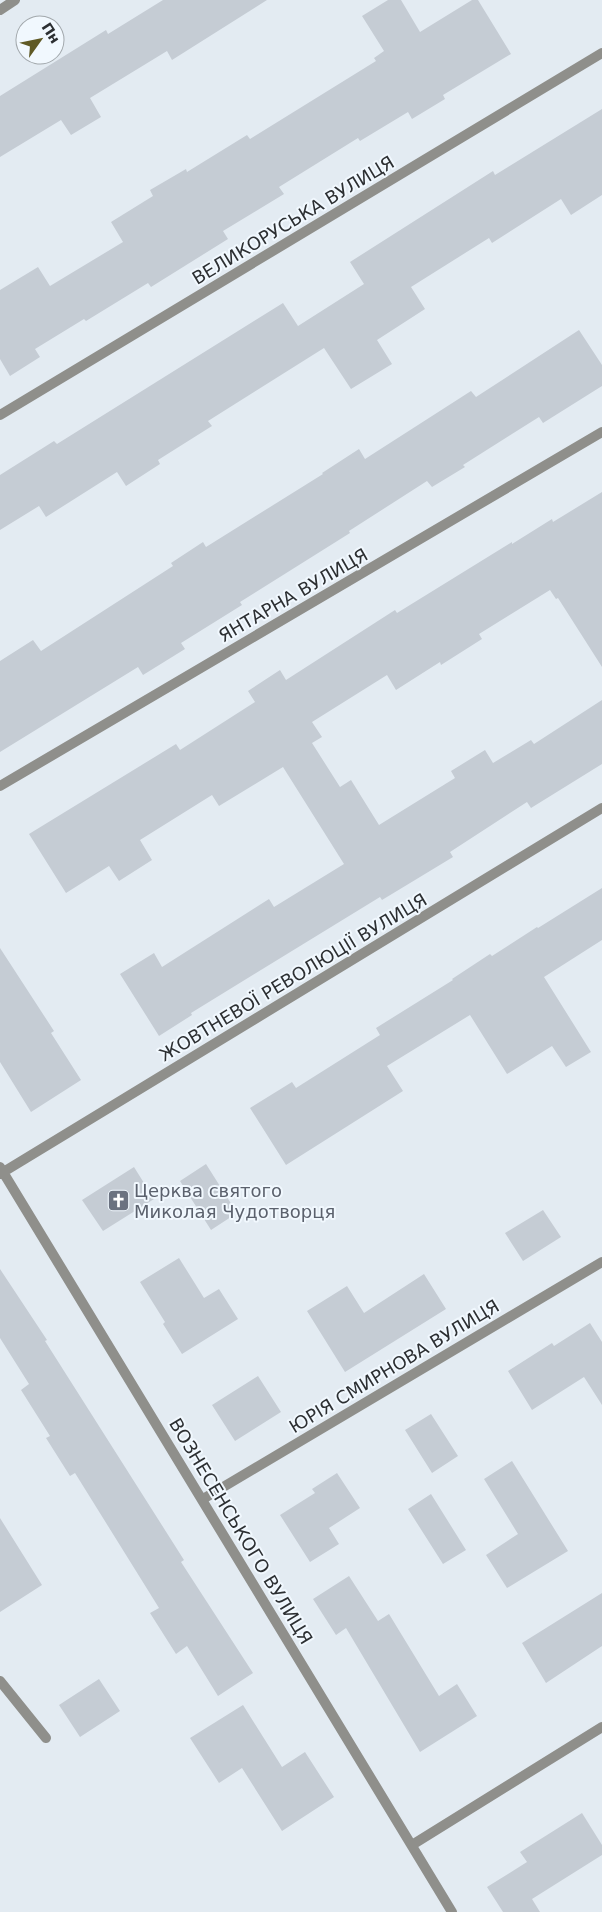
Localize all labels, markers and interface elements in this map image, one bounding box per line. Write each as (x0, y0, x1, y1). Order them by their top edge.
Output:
north arrow (15, 15, 65, 65)
text: Пн (38, 20, 63, 46)
street label: ВЕЛИКОРУСЬКА ВУЛИЦЯ (188, 151, 398, 289)
street label: ЯНТАРНА ВУЛИЦЯ (215, 544, 371, 646)
street label: ЖОВТНЕВОЇ РЕВОЛЮЦІЇ ВУЛИЦЯ (156, 889, 430, 1065)
place label: Церква святого Миколая Чудотворця (134, 1180, 335, 1222)
church icon: Церква святого Миколая Чудотворця (106, 1188, 130, 1212)
street label: ЮРІЯ СМИРНОВА ВУЛИЦЯ (285, 1295, 503, 1437)
street label: ВОЗНЕСЕНСЬКОГО ВУЛИЦЯ (165, 1414, 317, 1648)

